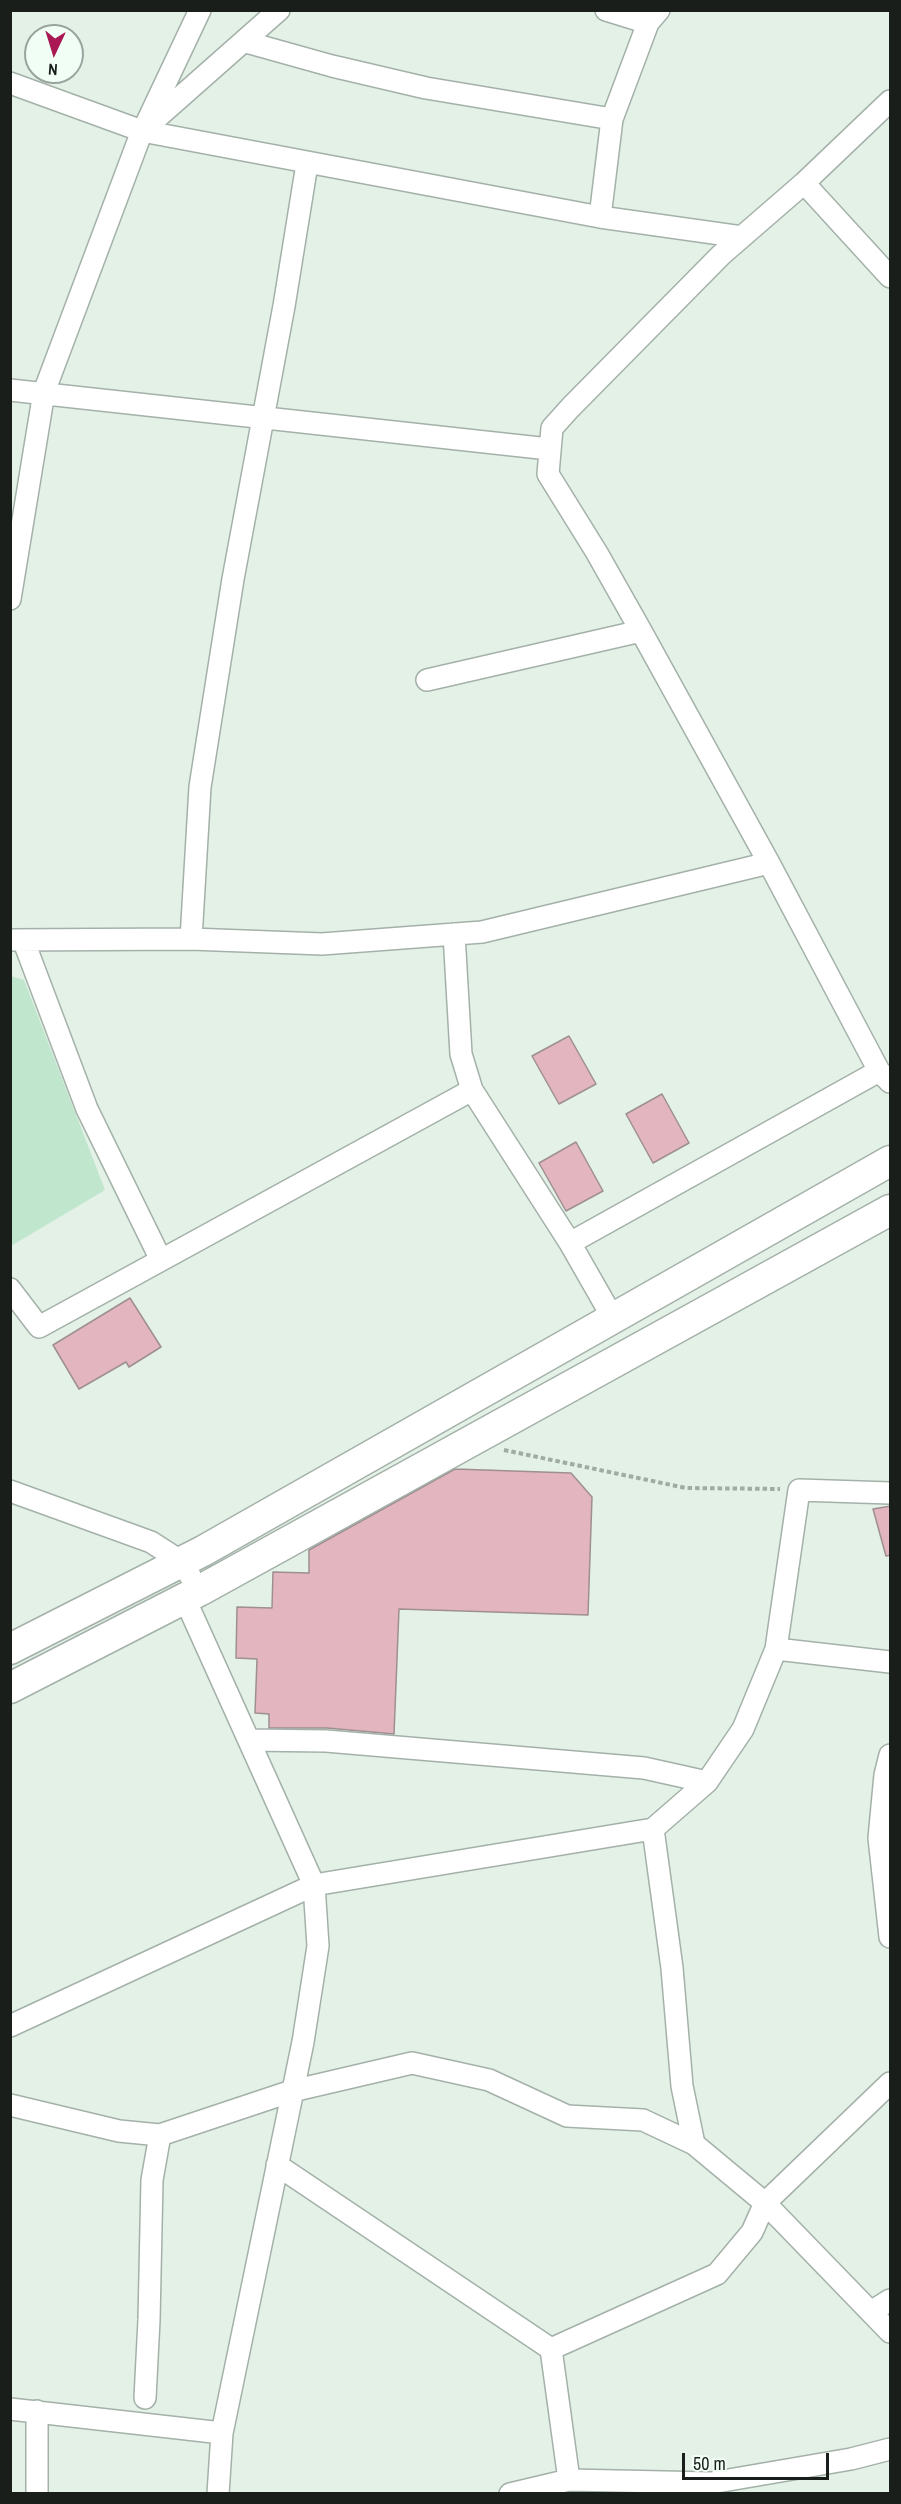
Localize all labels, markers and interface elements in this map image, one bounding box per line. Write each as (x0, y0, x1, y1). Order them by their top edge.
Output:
north arrow (24, 24, 84, 84)
text: N (47, 59, 58, 81)
scale bar (685, 2441, 832, 2479)
text: 50 m (693, 2451, 726, 2476)

